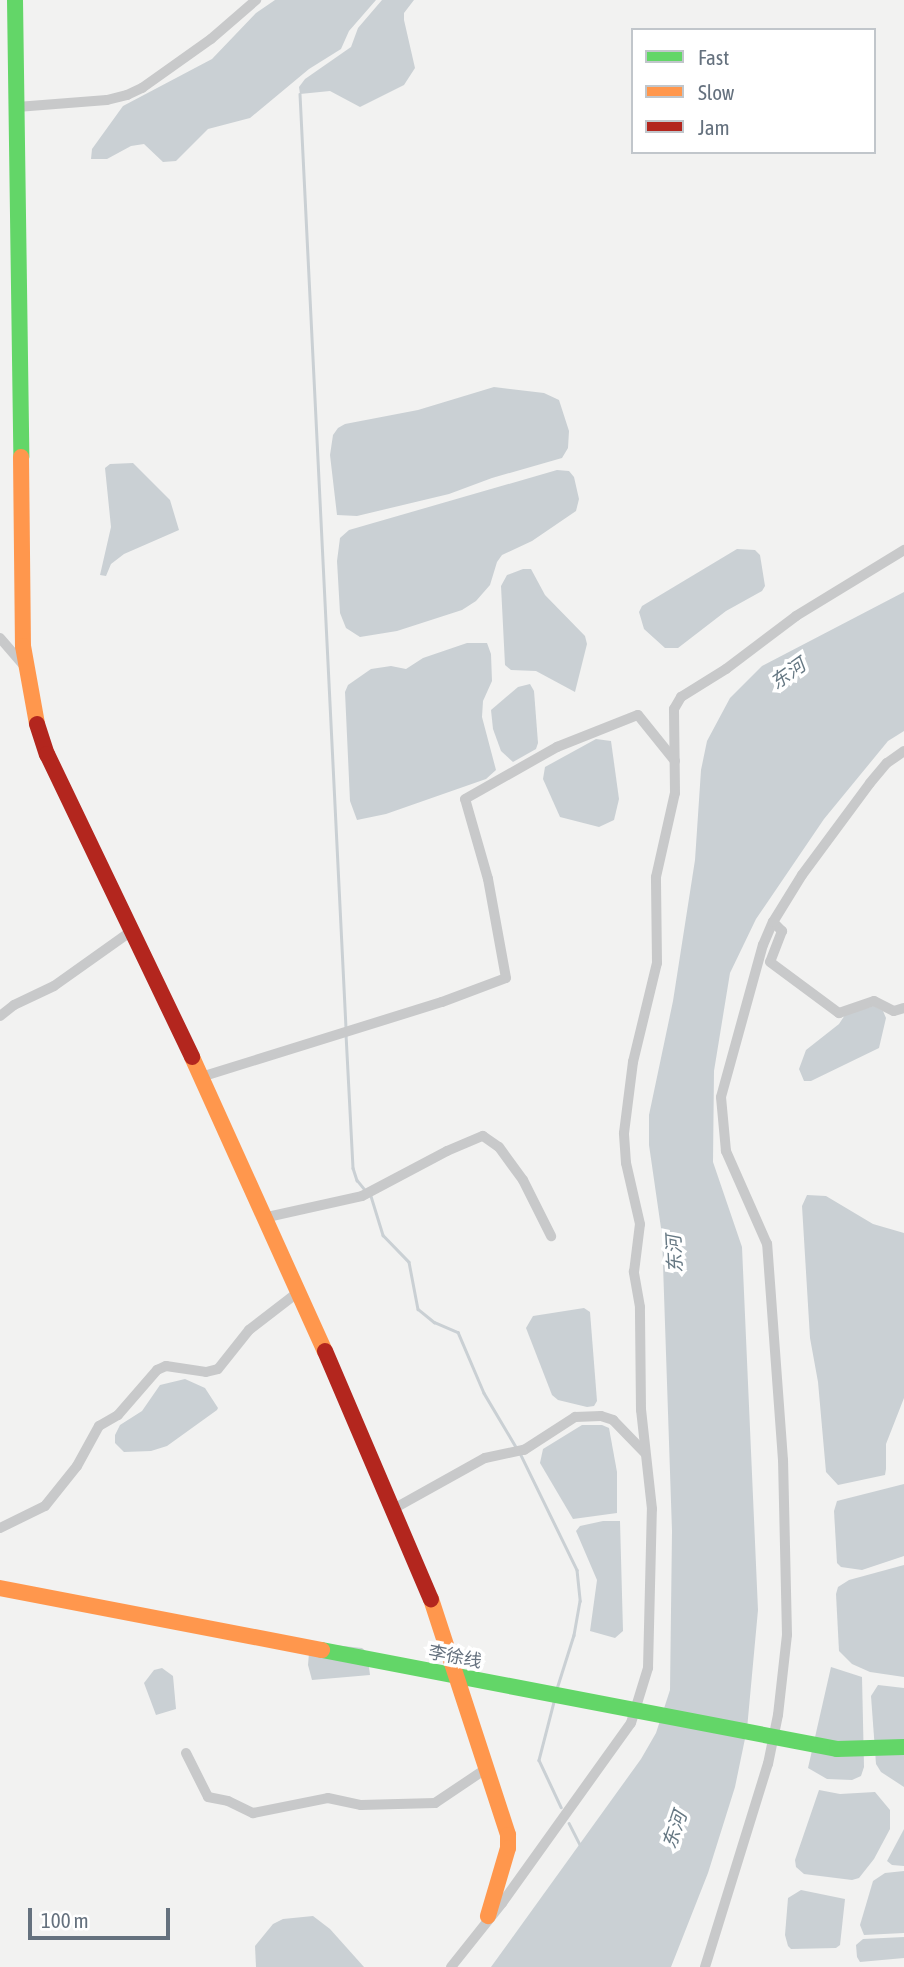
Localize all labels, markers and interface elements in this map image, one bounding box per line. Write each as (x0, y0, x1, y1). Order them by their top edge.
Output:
legend (631, 28, 876, 154)
text: Fast (698, 45, 729, 69)
text: Slow (698, 80, 734, 104)
text: Jam (698, 115, 730, 139)
water label: 东河 (766, 654, 810, 694)
water label: 东河 (663, 1234, 687, 1274)
street label: 李徐线 (426, 1641, 484, 1673)
water label: 东河 (658, 1808, 692, 1852)
scale bar (32, 1894, 173, 1938)
text: 100 m (41, 1908, 89, 1932)

